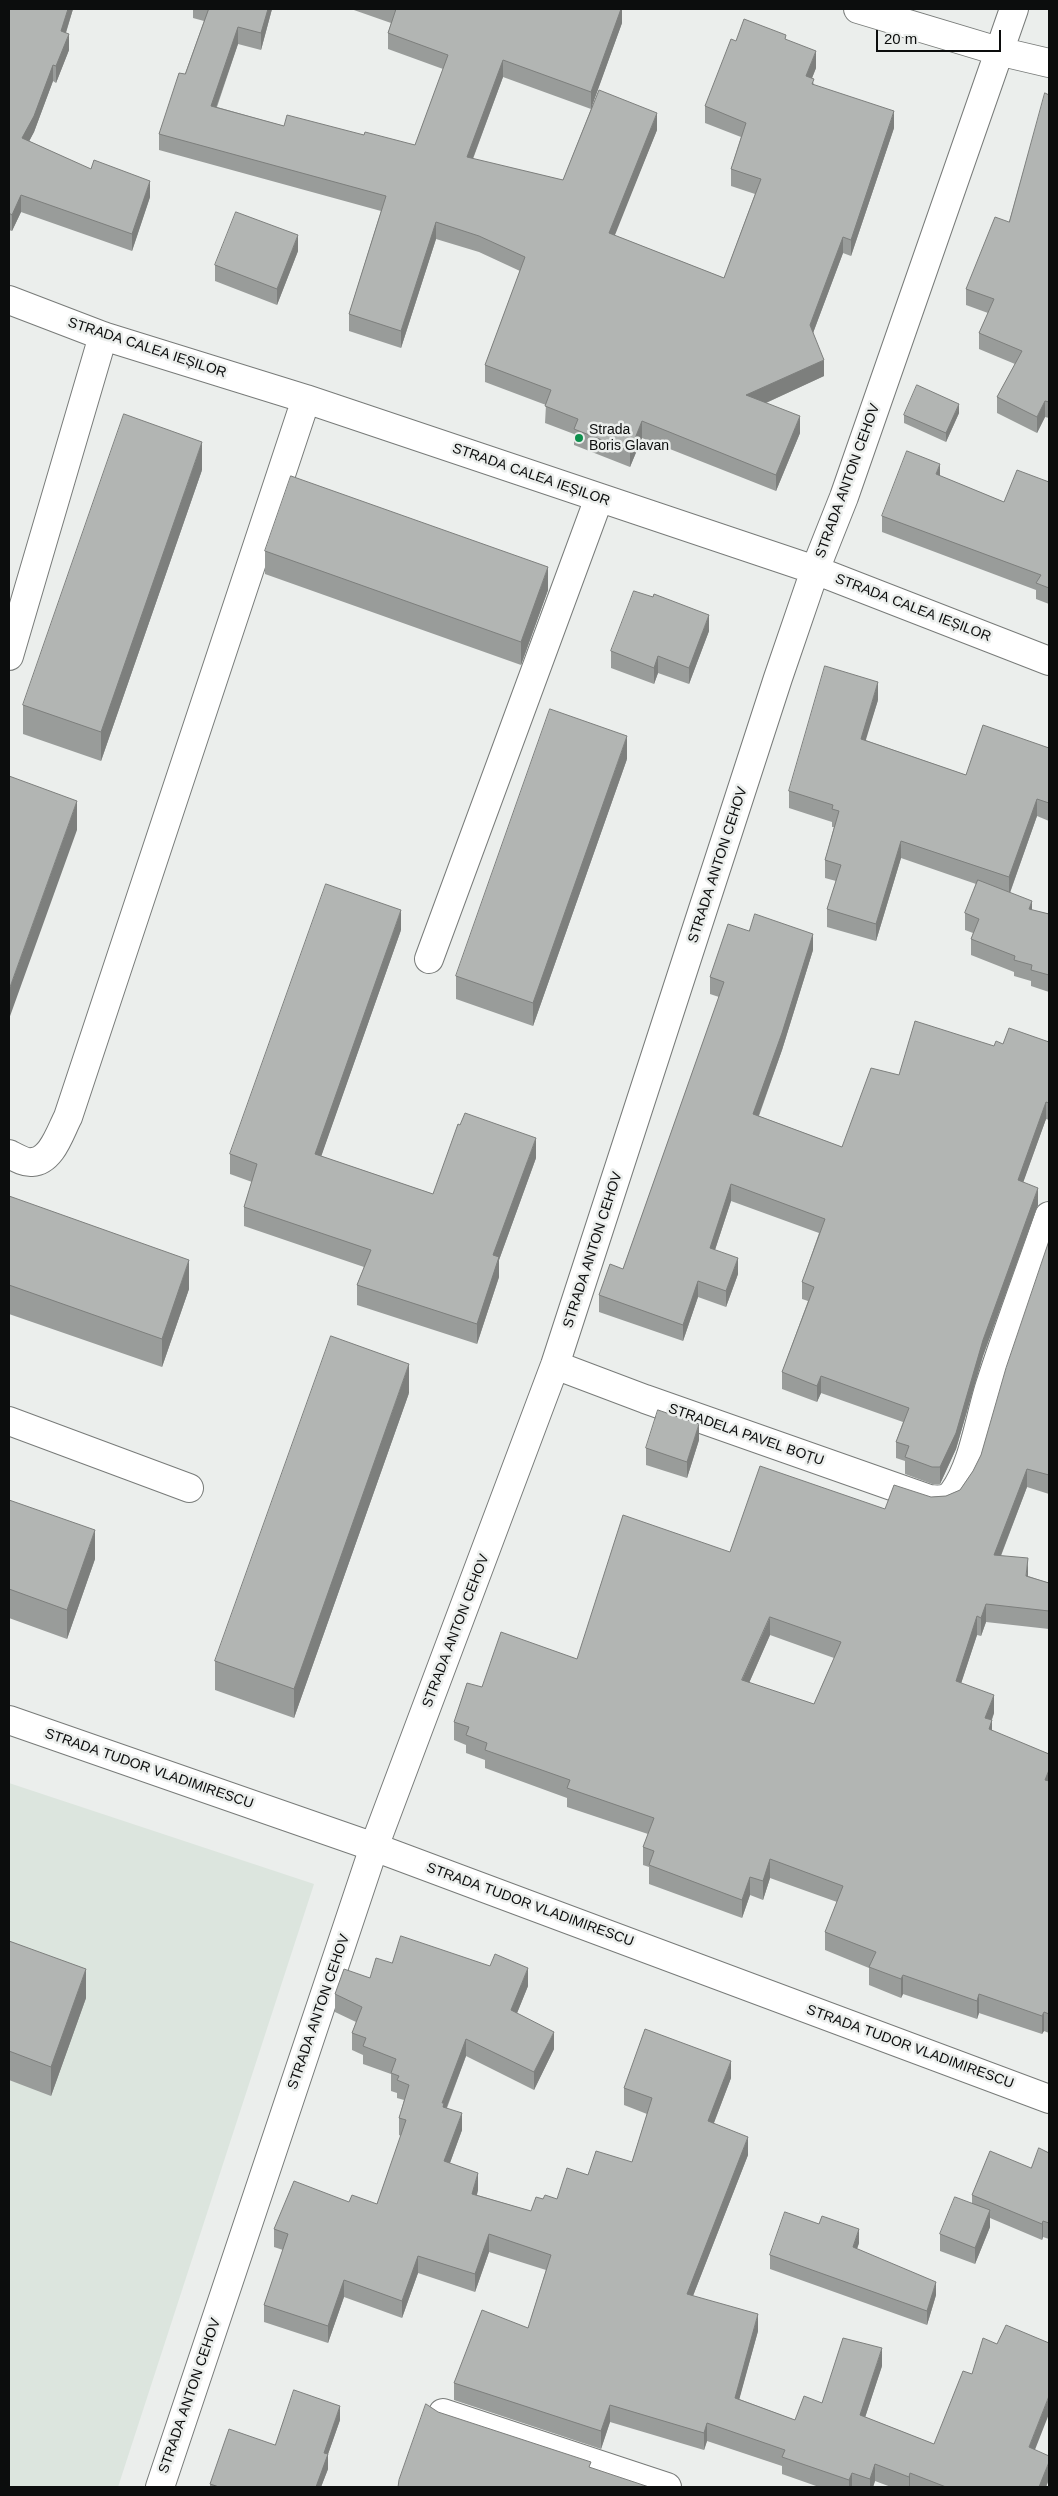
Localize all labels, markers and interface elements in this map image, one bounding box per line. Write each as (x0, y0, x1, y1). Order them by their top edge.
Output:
scale bar (878, 20, 1003, 52)
text: 20 m (884, 30, 917, 47)
street label: STRADA CALEA IEȘILOR (66, 314, 228, 382)
street label: STRADA ANTON CEHOV (812, 401, 884, 561)
place label: Strada Boris Glavan (589, 422, 669, 454)
marker: Strada Boris Glavan (573, 432, 585, 444)
street label: STRADA CALEA IEȘILOR (450, 440, 612, 510)
street label: STRADA CALEA IEȘILOR (833, 570, 993, 646)
street label: STRADA ANTON CEHOV (685, 785, 751, 945)
street label: STRADA ANTON CEHOV (560, 1170, 626, 1330)
street label: STRADELA PAVEL BOȚU (666, 1400, 826, 1470)
street label: STRADA ANTON CEHOV (419, 1552, 493, 1710)
street label: STRADA TUDOR VLADIMIRESCU (43, 1725, 255, 1813)
street label: STRADA TUDOR VLADIMIRESCU (424, 1860, 636, 1950)
street label: STRADA ANTON CEHOV (285, 1932, 353, 2092)
street label: STRADA TUDOR VLADIMIRESCU (804, 2002, 1016, 2092)
street label: STRADA ANTON CEHOV (156, 2316, 224, 2476)

